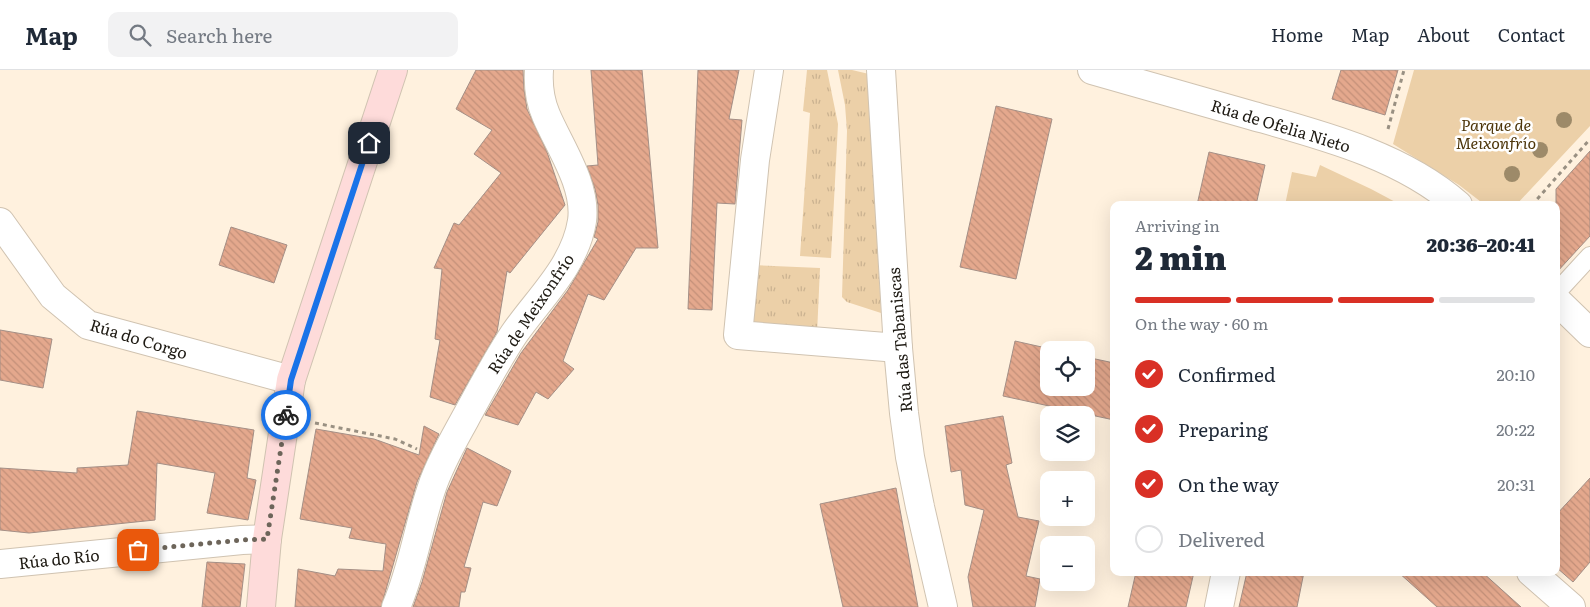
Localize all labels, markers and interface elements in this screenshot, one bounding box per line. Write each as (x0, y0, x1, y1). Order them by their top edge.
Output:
search box (108, 12, 458, 57)
text: Map (25, 17, 78, 52)
icon: search (126, 21, 154, 49)
text: Search here (166, 21, 272, 49)
text: Home (1271, 21, 1323, 48)
text: Map (1351, 21, 1389, 48)
text: About (1417, 21, 1470, 48)
text: Contact (1498, 21, 1565, 48)
street label: Rúa de Ofelia Nieto (1208, 92, 1354, 158)
park label: Parque de Meixonfrío (1456, 112, 1536, 154)
pin (348, 122, 390, 164)
icon: home (355, 129, 383, 157)
text: Arriving in (1135, 213, 1220, 237)
text: 20:36–20:41 (1427, 230, 1535, 258)
text: 2 min (1135, 232, 1227, 280)
street label: Rúa de Meixonfrío (481, 248, 579, 378)
street label: Rúa das Tabaniscas (881, 267, 917, 413)
text: On the way · 60 m (1135, 311, 1268, 335)
street label: Rúa do Corgo (87, 312, 191, 364)
map controls (1040, 341, 1095, 591)
button: locate (1040, 341, 1095, 396)
icon: check (1135, 360, 1163, 388)
text: Confirmed (1178, 360, 1276, 388)
text: 20:10 (1497, 362, 1535, 386)
courier (261, 390, 311, 440)
icon: bike (272, 401, 300, 429)
button: layers (1040, 406, 1095, 461)
icon: check (1135, 415, 1163, 443)
text: Preparing (1178, 415, 1268, 443)
text: 20:22 (1496, 417, 1535, 441)
icon: check (1135, 470, 1163, 498)
text: On the way (1178, 470, 1279, 498)
button: + (1040, 471, 1095, 526)
text: 20:31 (1497, 472, 1535, 496)
text: Delivered (1178, 525, 1265, 553)
pin (117, 529, 159, 571)
icon: bag (124, 536, 152, 564)
button: − (1040, 536, 1095, 591)
street label: Rúa do Río (17, 542, 101, 574)

